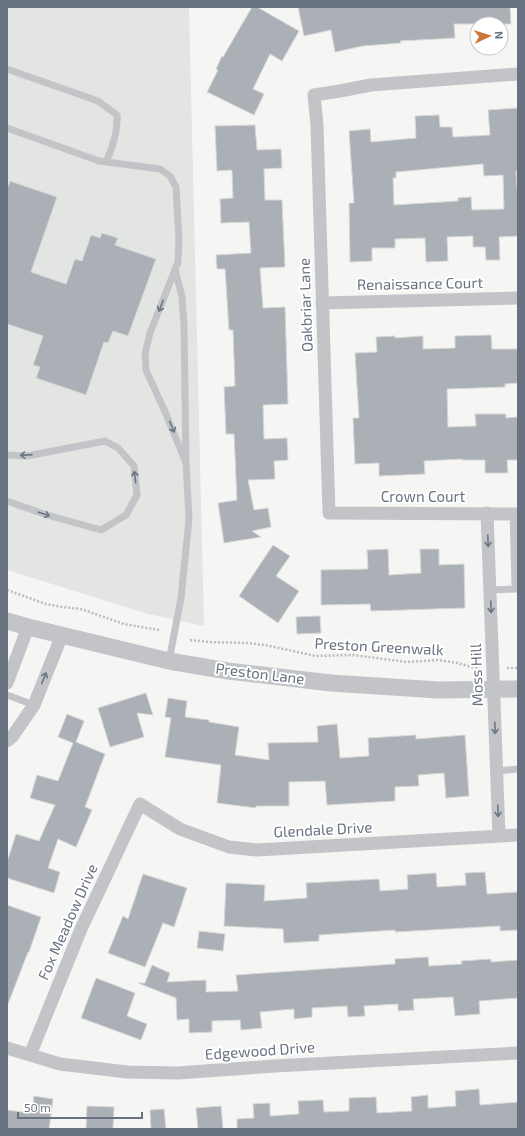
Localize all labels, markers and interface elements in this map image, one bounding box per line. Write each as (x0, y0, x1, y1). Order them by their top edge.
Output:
north arrow (469, 16, 509, 56)
text: N (493, 31, 506, 40)
street label: Oakbriar Lane (294, 258, 316, 352)
street label: Renaissance Court (357, 273, 483, 293)
one-way arrow (156, 299, 164, 311)
one-way arrow (168, 421, 176, 433)
one-way arrow (20, 451, 33, 458)
one-way arrow (131, 471, 139, 484)
street label: Crown Court (381, 487, 466, 505)
one-way arrow (37, 511, 50, 518)
one-way arrow (484, 534, 492, 547)
one-way arrow (487, 600, 494, 613)
street label: Preston Greenwalk (314, 634, 444, 658)
street label: Moss Hill (466, 643, 486, 707)
street label: Preston Lane (215, 659, 306, 687)
one-way arrow (41, 673, 49, 685)
one-way arrow (491, 721, 498, 734)
one-way arrow (494, 804, 501, 817)
street label: Glendale Drive (273, 817, 373, 841)
street label: Fox Meadow Drive (33, 861, 101, 982)
street label: Edgewood Drive (204, 1037, 316, 1063)
scale bar (18, 1094, 142, 1120)
text: 50 m (24, 1100, 51, 1114)

